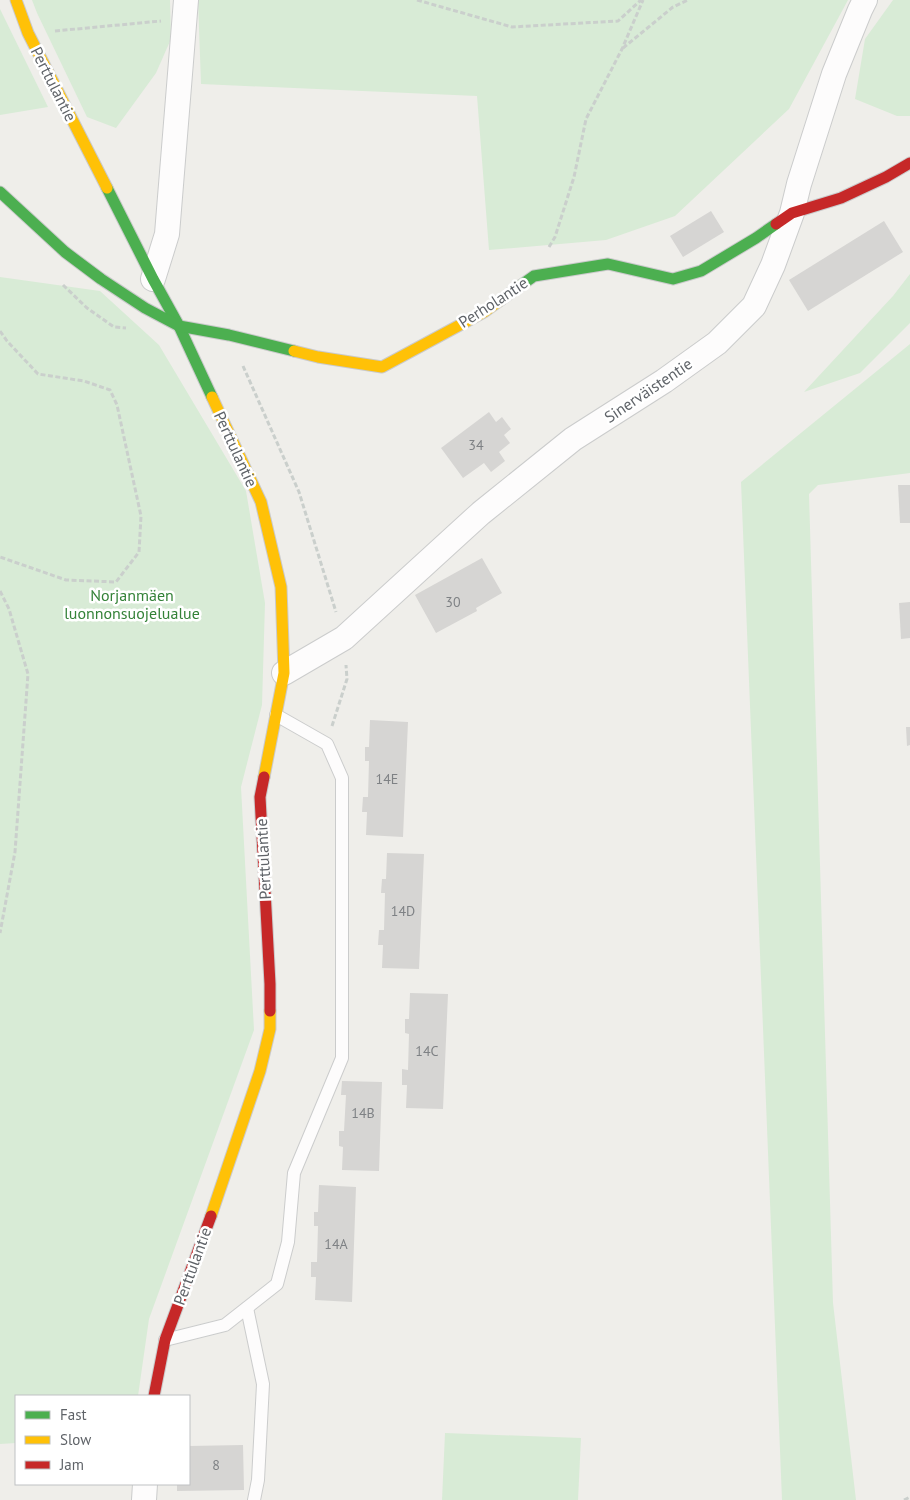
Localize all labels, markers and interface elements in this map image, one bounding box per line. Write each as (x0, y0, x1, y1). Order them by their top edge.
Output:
street label: Perttulantie (27, 43, 81, 125)
street label: Perholantie (455, 272, 531, 332)
street label: Sinerväistentie (600, 353, 696, 427)
street label: Perttulantie (210, 408, 262, 490)
house number: 34 (468, 436, 484, 454)
park label: Norjanmäen luonnonsuojelualue (64, 585, 200, 623)
house number: 30 (445, 593, 461, 611)
house number: 14E (376, 770, 398, 788)
street label: Perttulantie (251, 818, 275, 900)
house number: 14D (391, 902, 415, 920)
house number: 14C (415, 1042, 439, 1060)
house number: 14B (351, 1104, 375, 1122)
street label: Perttulantie (169, 1224, 215, 1308)
house number: 14A (324, 1235, 349, 1253)
legend (15, 1395, 190, 1485)
text: Fast (60, 1405, 87, 1424)
text: Slow (60, 1430, 91, 1449)
text: Jam (59, 1455, 84, 1474)
house number: 8 (212, 1456, 220, 1474)

